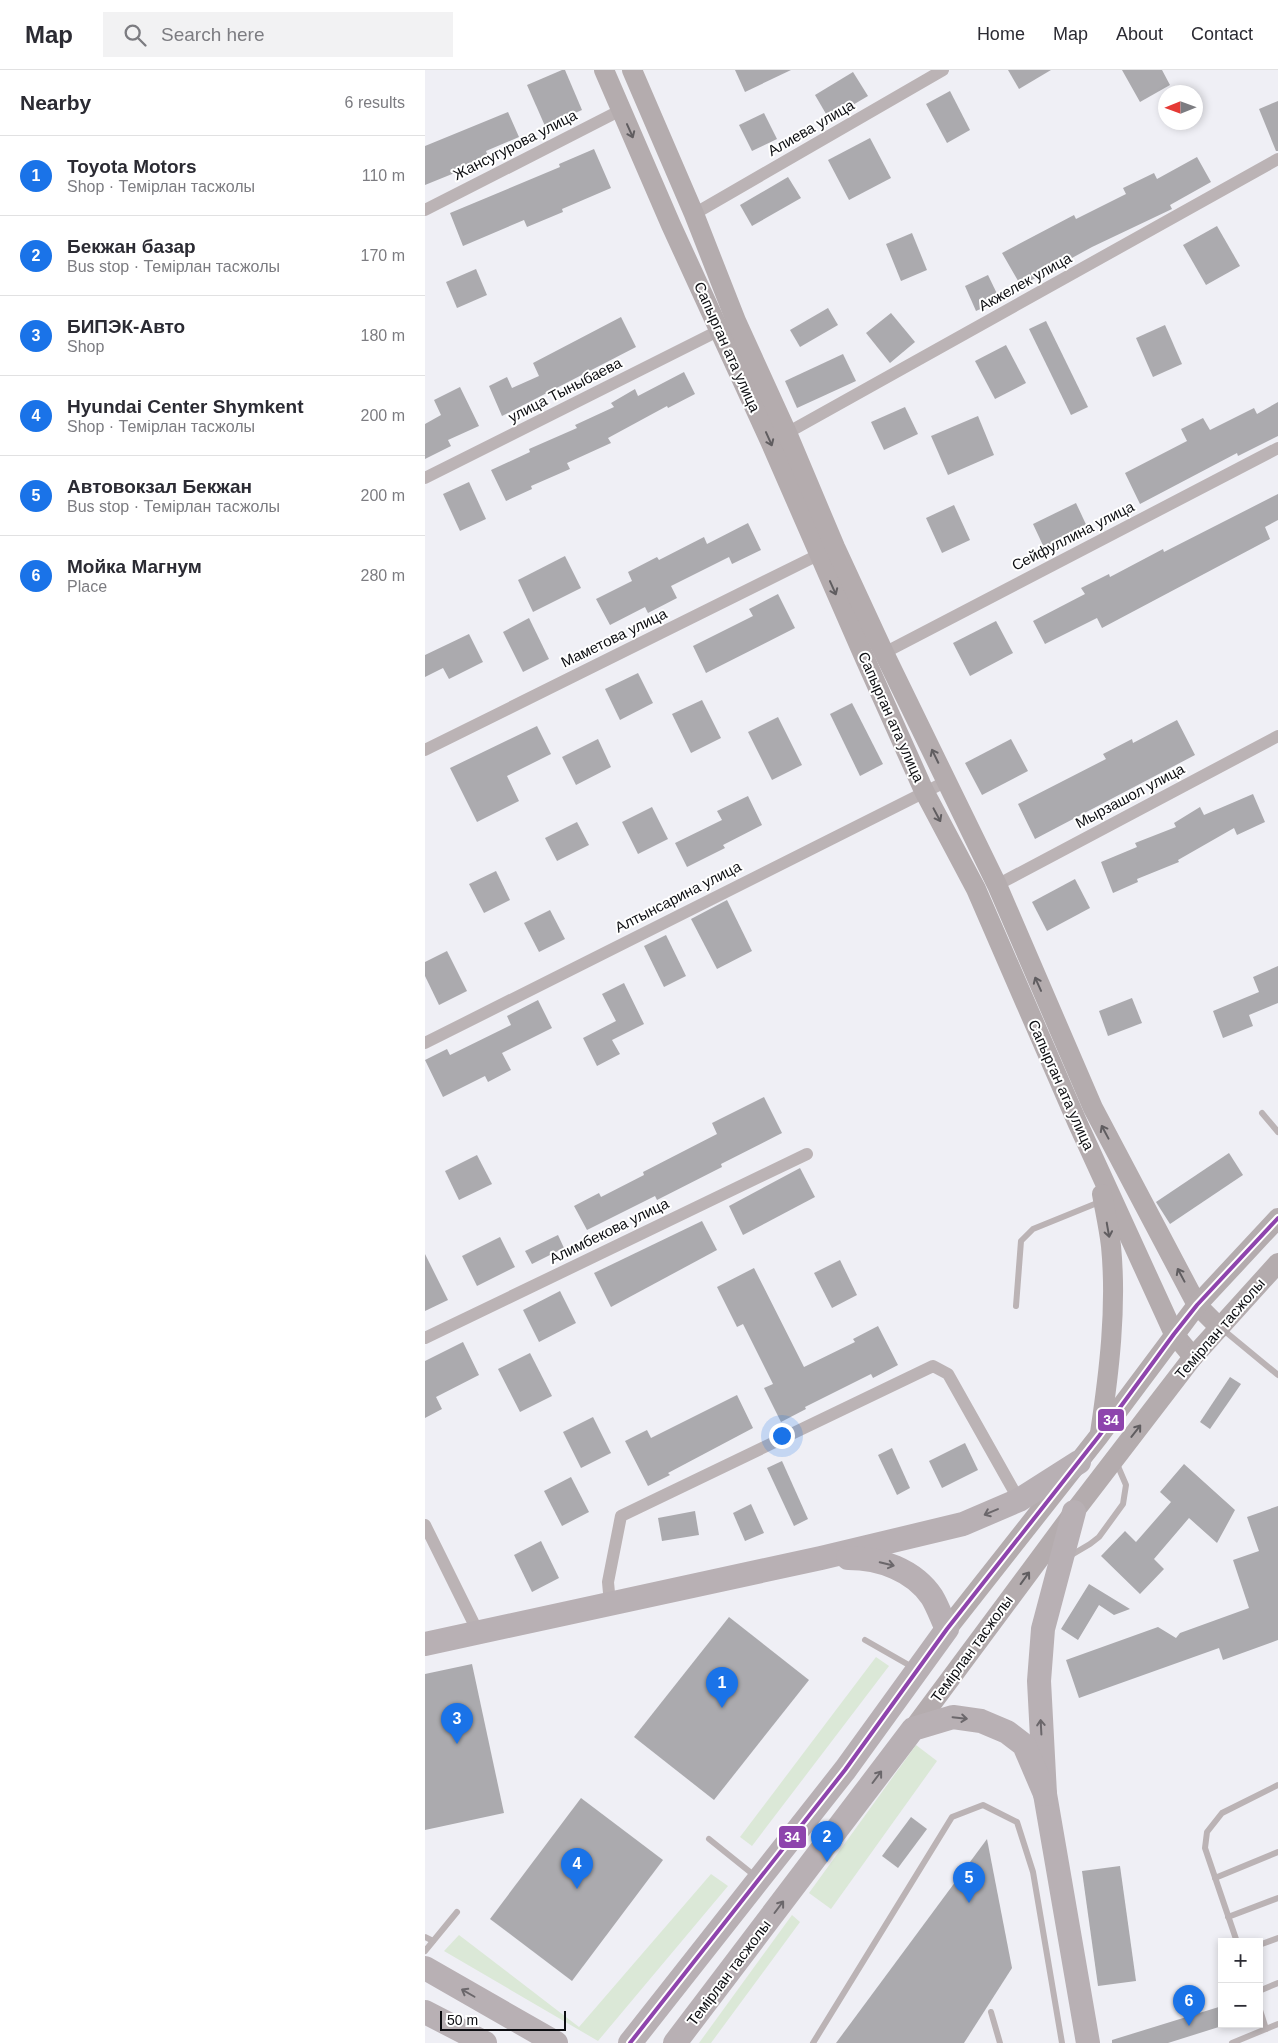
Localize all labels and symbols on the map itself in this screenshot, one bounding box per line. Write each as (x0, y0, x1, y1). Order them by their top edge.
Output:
north arrow (1158, 85, 1203, 130)
street label: Алиева улица (764, 96, 858, 159)
street label: Жансугурова улица (450, 106, 580, 183)
one-way arrow (626, 123, 635, 138)
street label: Акжелек улица (975, 249, 1075, 314)
street label: Сапырган ата улица (691, 279, 764, 415)
street label: улица Тыныбаева (505, 353, 625, 425)
one-way arrow (764, 431, 774, 446)
street label: Сейфуллина улица (1009, 497, 1137, 574)
one-way arrow (828, 580, 838, 595)
street label: Маметова улица (558, 604, 670, 671)
street label: Сапырган ата улица (855, 649, 928, 785)
one-way arrow (930, 749, 939, 764)
street label: Мырзашол улица (1072, 759, 1188, 831)
one-way arrow (933, 807, 942, 822)
street label: Алтынсарина улица (612, 857, 744, 936)
one-way arrow (1033, 977, 1043, 992)
street label: Сапырган ата улица (1025, 1017, 1098, 1153)
one-way arrow (1100, 1125, 1110, 1139)
street label: Алимбекова улица (546, 1194, 672, 1267)
one-way arrow (1104, 1221, 1113, 1237)
one-way arrow (1176, 1268, 1186, 1283)
street label: Темірлан тасжолы (1171, 1275, 1268, 1383)
line badge: 34 (1097, 1408, 1125, 1432)
text: 34 (1103, 1412, 1119, 1428)
your location (769, 1423, 795, 1449)
one-way arrow (1130, 1425, 1141, 1438)
one-way arrow (984, 1507, 999, 1517)
one-way arrow (878, 1560, 894, 1569)
one-way arrow (1020, 1572, 1031, 1585)
street label: Темірлан тасжолы (927, 1592, 1016, 1705)
pin: 1 (706, 1667, 738, 1708)
pin: 3 (441, 1703, 473, 1744)
one-way arrow (952, 1713, 968, 1723)
one-way arrow (1037, 1720, 1046, 1736)
one-way arrow (872, 1771, 883, 1784)
pin: 2 (811, 1821, 843, 1862)
line badge: 34 (778, 1825, 807, 1849)
text: 34 (784, 1829, 800, 1845)
pin: 4 (561, 1848, 593, 1889)
pin: 5 (953, 1862, 985, 1903)
one-way arrow (774, 1901, 785, 1914)
street label: Темірлан тасжолы (683, 1916, 774, 2029)
pin: 6 (1173, 1985, 1205, 2026)
one-way arrow (462, 1987, 476, 1997)
scale bar (440, 2008, 566, 2031)

